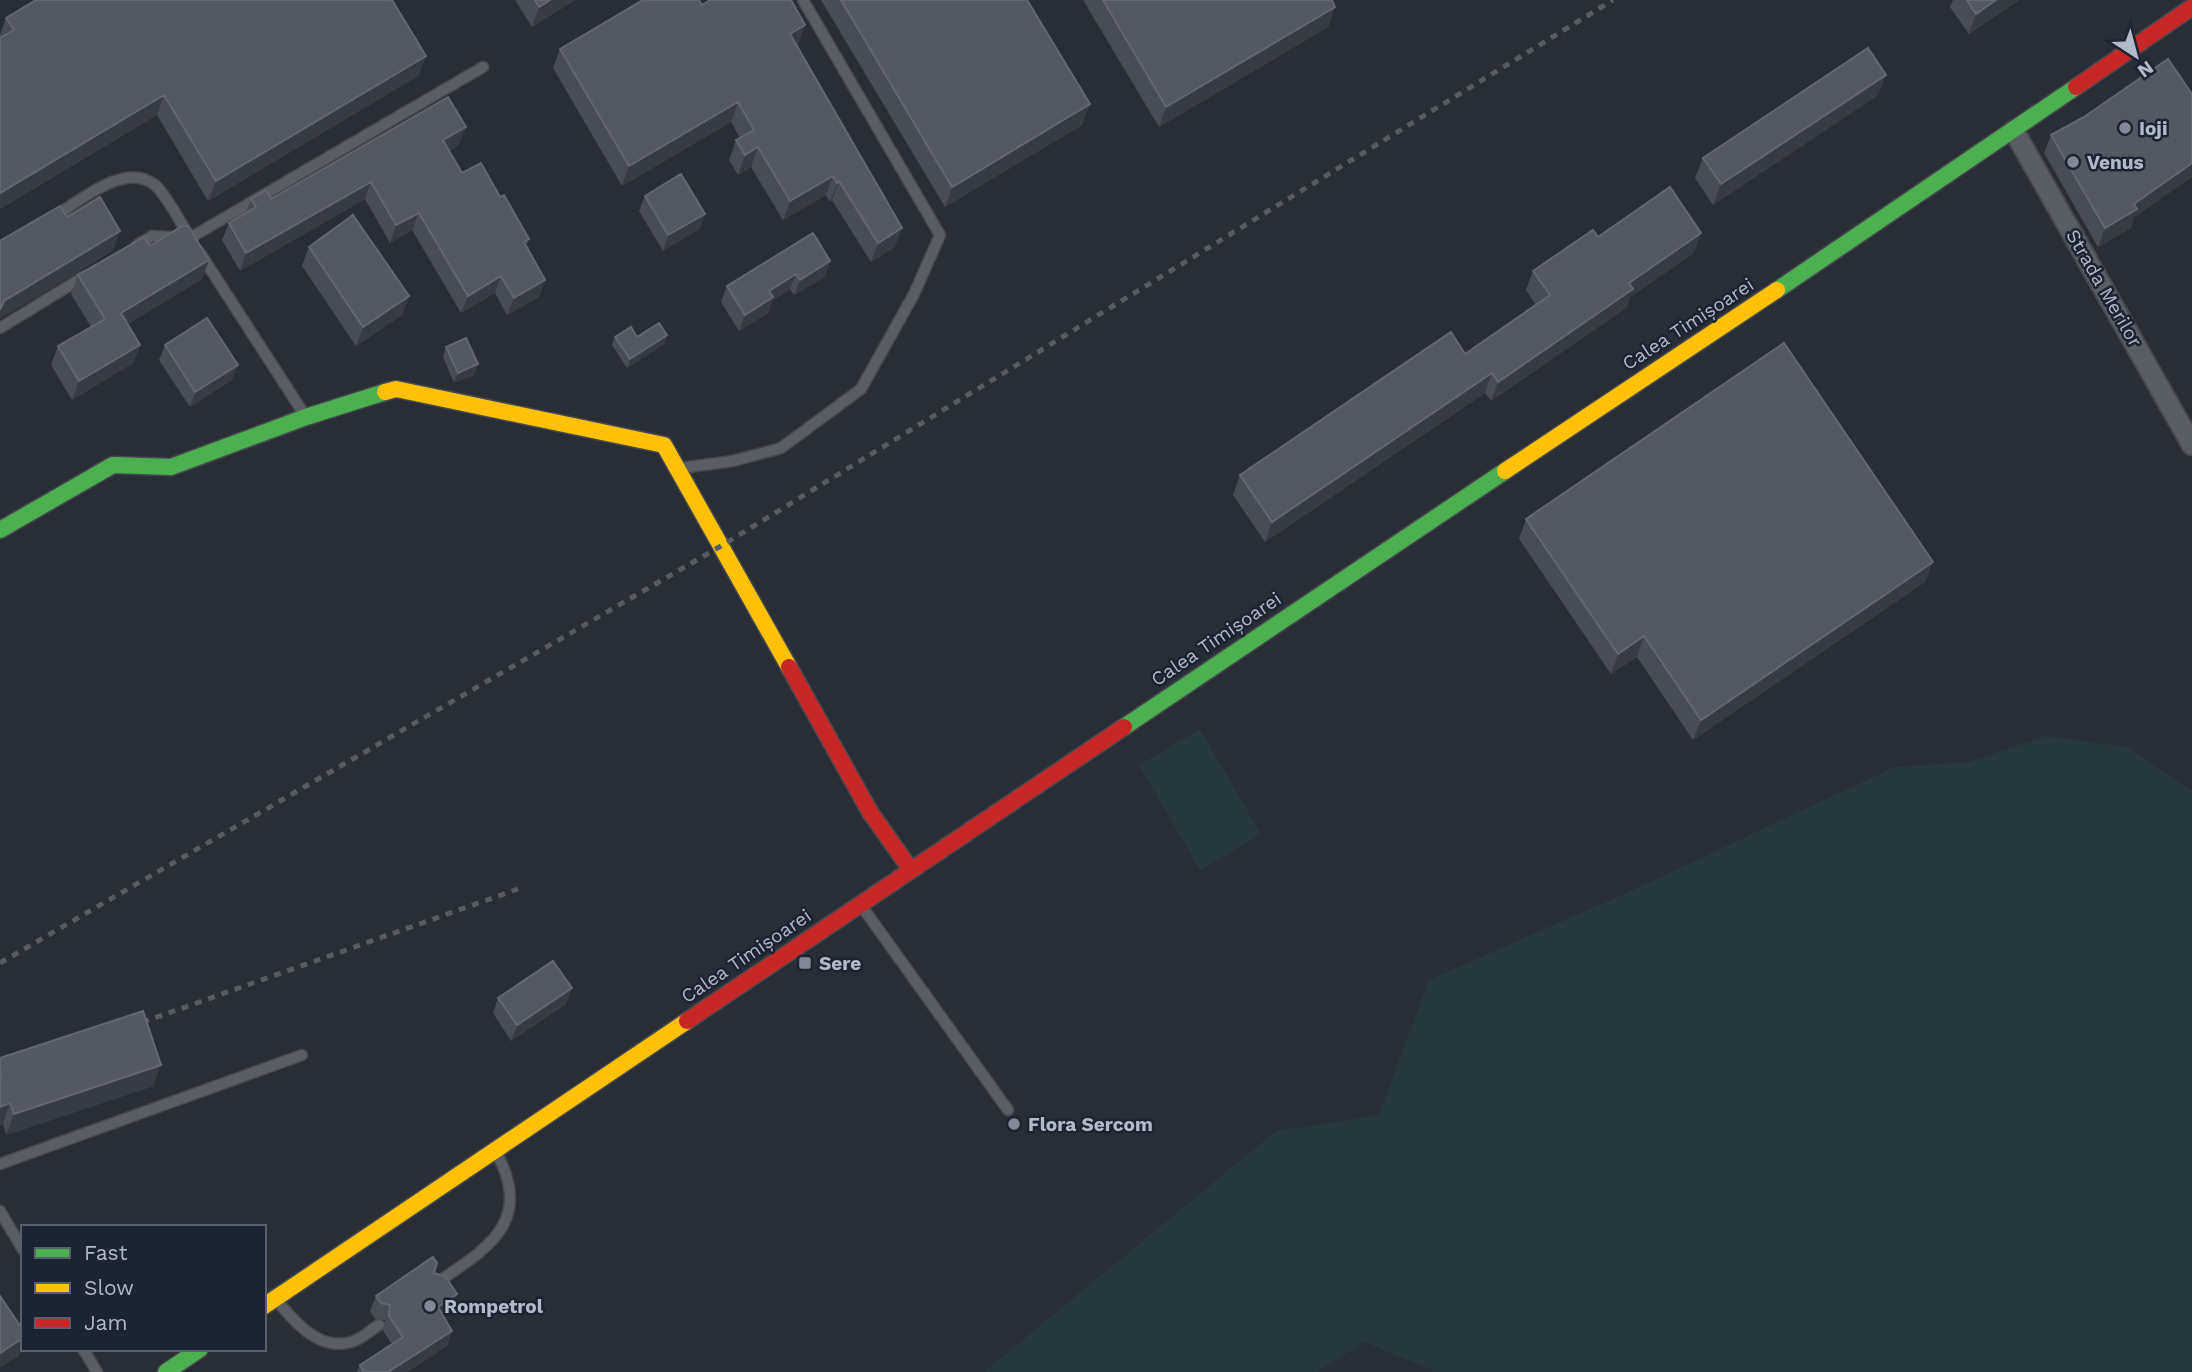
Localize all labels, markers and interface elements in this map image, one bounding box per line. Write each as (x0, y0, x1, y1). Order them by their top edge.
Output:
north arrow (2101, 21, 2171, 91)
text: N (2133, 56, 2158, 83)
place label: Ioji (2139, 117, 2167, 140)
marker: Ioji (2117, 120, 2133, 136)
place label: Venus (2087, 151, 2144, 174)
marker: Venus (2065, 154, 2081, 170)
street label: Strada Merilor (2061, 225, 2147, 351)
street label: Calea Timișoarei (1618, 273, 1758, 375)
street label: Calea Timișoarei (1147, 587, 1285, 691)
street label: Calea Timișoarei (677, 904, 815, 1008)
place label: Sere (819, 952, 861, 975)
marker: Sere (797, 955, 813, 971)
place label: Flora Sercom (1028, 1113, 1153, 1136)
marker: Flora Sercom (1006, 1116, 1022, 1132)
legend (21, 1225, 266, 1351)
text: Fast (84, 1240, 128, 1265)
text: Slow (84, 1275, 134, 1300)
place label: Rompetrol (444, 1295, 544, 1318)
marker: Rompetrol (422, 1298, 438, 1314)
text: Jam (84, 1310, 127, 1335)

